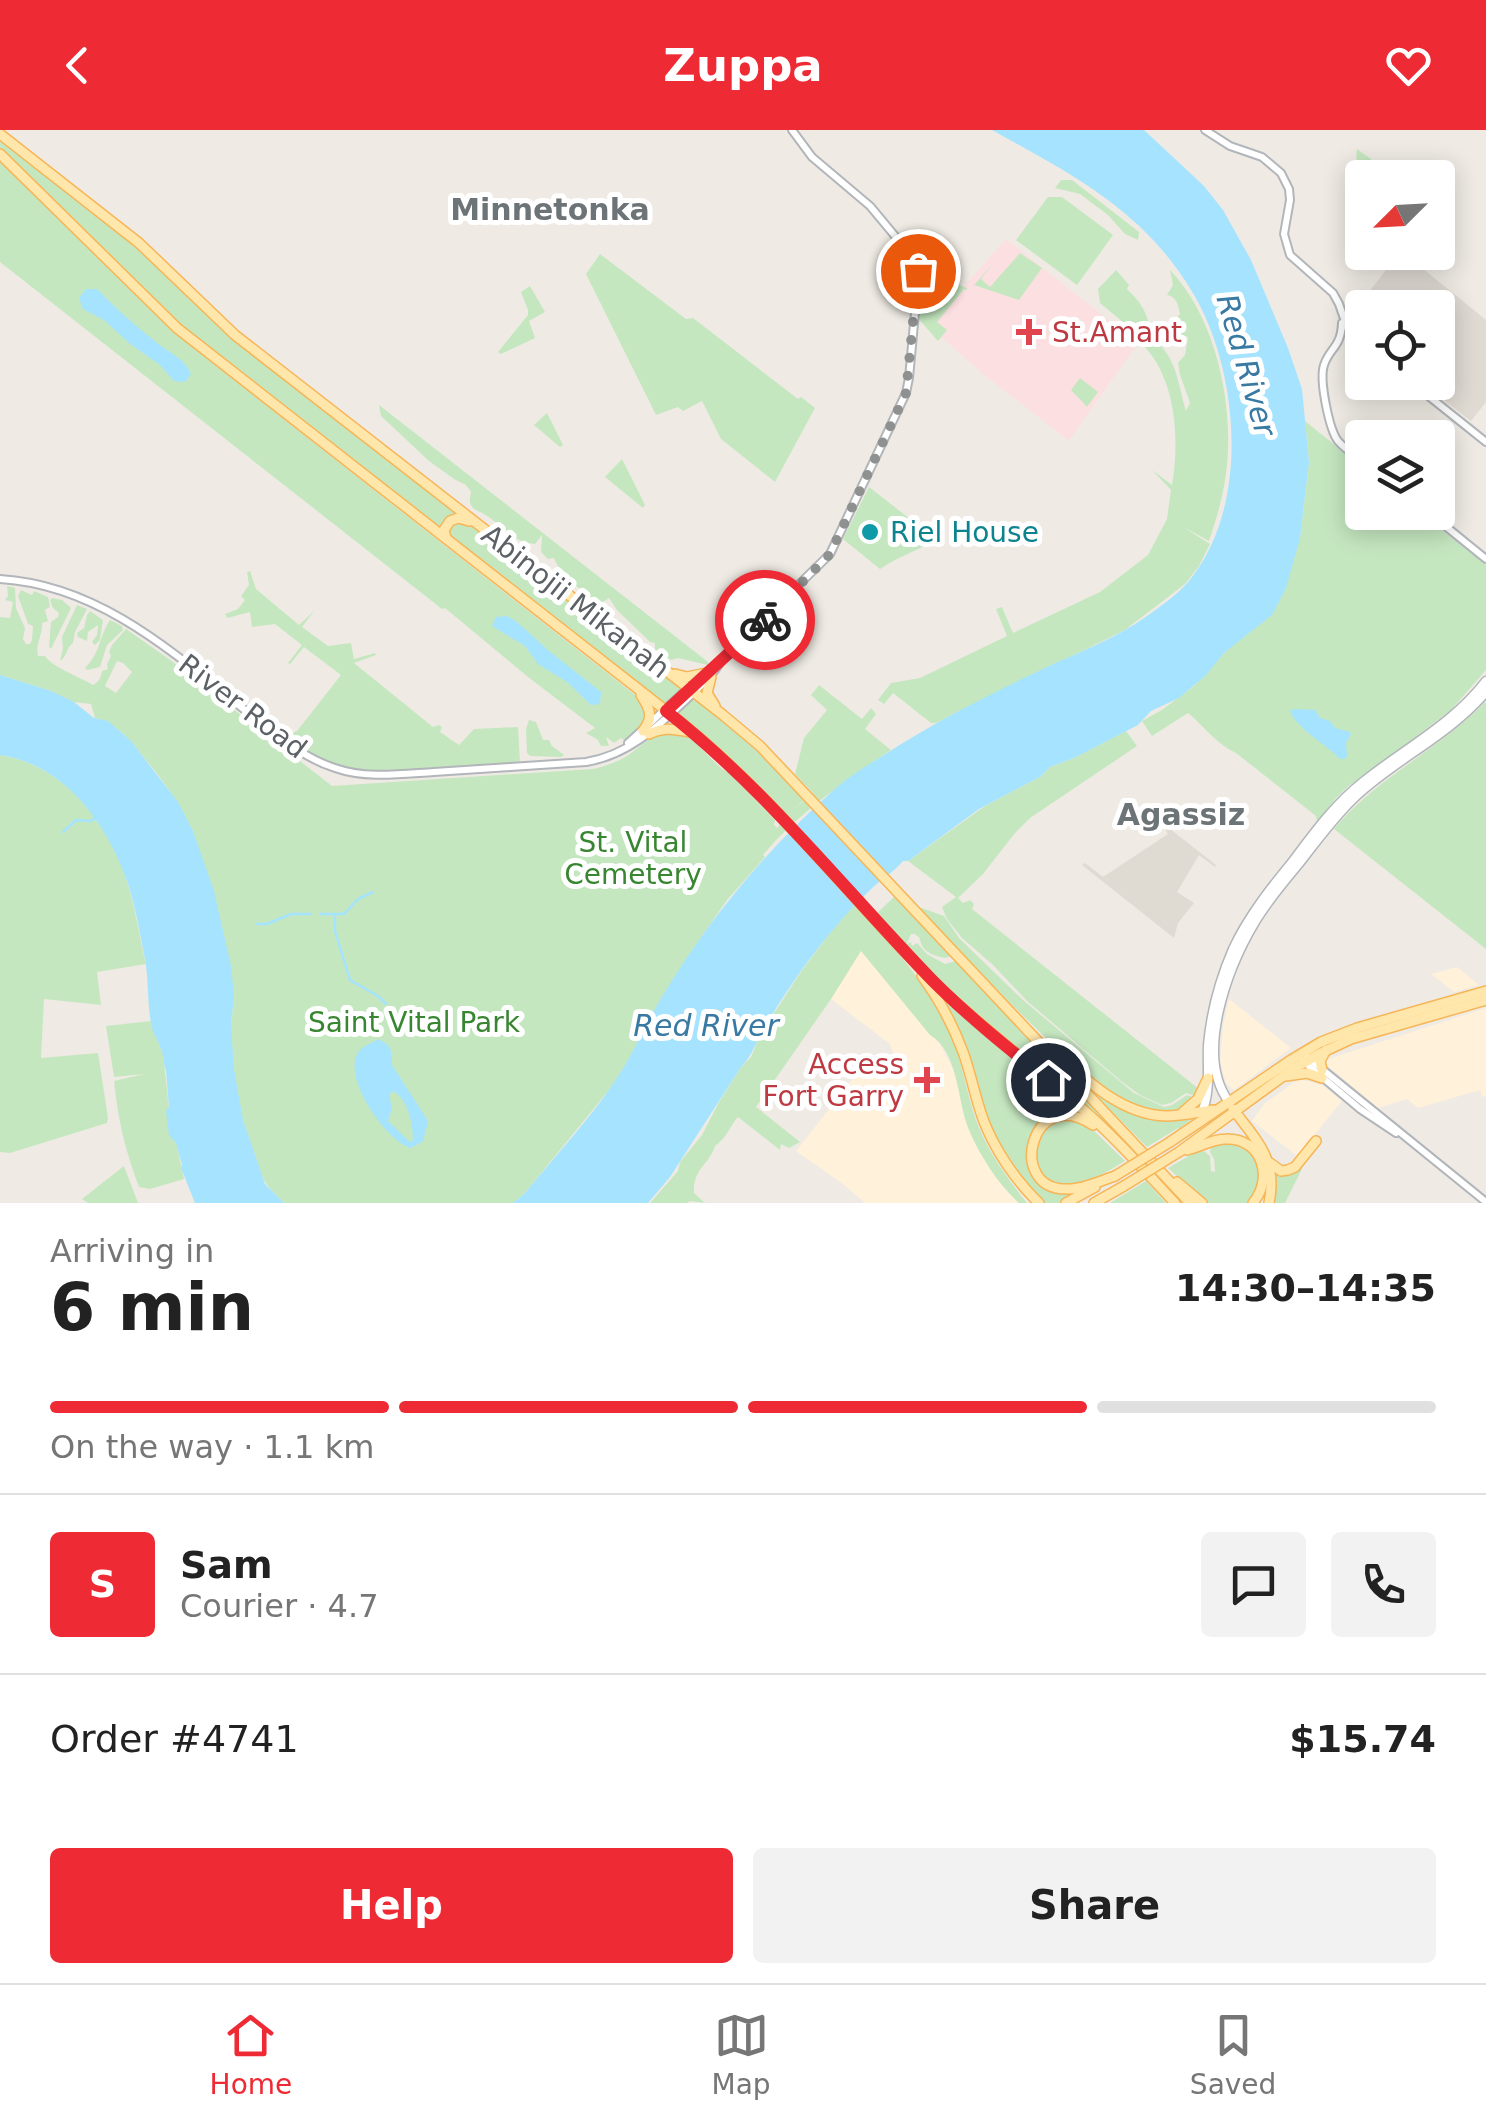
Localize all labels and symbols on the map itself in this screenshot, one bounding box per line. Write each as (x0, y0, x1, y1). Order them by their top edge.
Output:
north arrow (1345, 160, 1455, 270)
district label: Minnetonka (450, 192, 650, 227)
pin (876, 229, 961, 314)
water label: Red River (1210, 290, 1284, 441)
place label: St.Amant (1052, 316, 1182, 349)
marker: St.Amant (1016, 319, 1042, 345)
place label: Riel House (890, 516, 1039, 549)
street label: Abinojii Mikanah (475, 518, 676, 685)
marker: Riel House (859, 521, 881, 543)
courier (715, 570, 815, 670)
street label: River Road (172, 648, 313, 765)
district label: Agassiz (1117, 797, 1245, 832)
park label: St. Vital Cemetery (564, 826, 702, 891)
park label: Saint Vital Park (308, 1006, 521, 1039)
water label: Red River (633, 1008, 780, 1043)
pin (1006, 1038, 1091, 1123)
place label: Access Fort Garry (762, 1048, 904, 1113)
marker: Access Fort Garry (914, 1067, 940, 1093)

